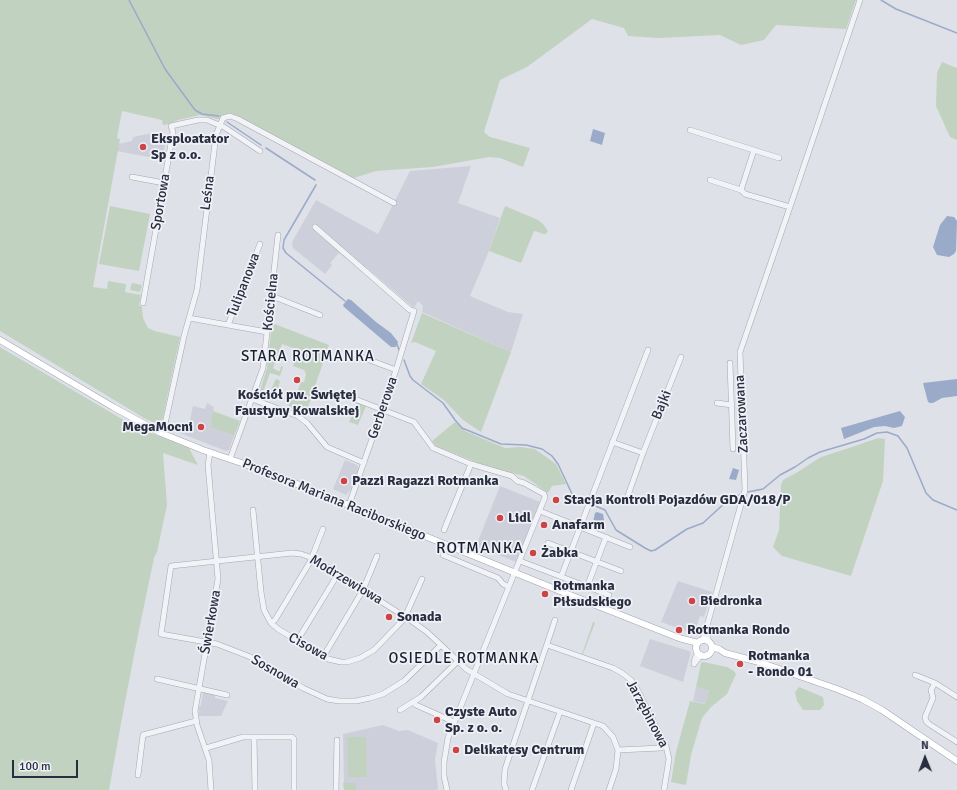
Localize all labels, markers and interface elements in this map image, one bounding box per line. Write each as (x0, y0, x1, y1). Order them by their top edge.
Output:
place label: Eksploatator Sp z o.o. (151, 131, 229, 164)
marker: Eksploatator Sp z o.o. (138, 142, 148, 152)
street label: Sportowa (148, 173, 174, 231)
street label: Leśna (198, 175, 218, 211)
street label: Tulipanowa (224, 250, 264, 320)
street label: Kościelna (260, 272, 282, 332)
district label: STARA ROTMANKA (241, 348, 375, 366)
street label: Zaczarowana (732, 374, 752, 454)
marker: Kościół pw. Świętej Faustyny Kowalskiej (292, 375, 302, 385)
street label: Gerberowa (365, 375, 401, 441)
place label: Kościół pw. Świętej Faustyny Kowalskiej (235, 387, 359, 420)
street label: Bajki (649, 388, 675, 422)
place label: MegaMocni (122, 419, 193, 435)
marker: MegaMocni (196, 422, 206, 432)
street label: Profesora Mariana Raciborskiego (240, 455, 428, 545)
place label: Pazzi Ragazzi Rotmanka (352, 473, 499, 489)
marker: Pazzi Ragazzi Rotmanka (339, 476, 349, 486)
place label: Stacja Kontroli Pojazdów GDA/018/P (564, 492, 791, 508)
marker: Stacja Kontroli Pojazdów GDA/018/P (551, 495, 561, 505)
place label: Lidl (508, 510, 531, 526)
marker: Lidl (495, 513, 505, 523)
place label: Anafarm (552, 517, 605, 533)
marker: Anafarm (539, 520, 549, 530)
district label: ROTMANKA (436, 539, 524, 559)
place label: Żabka (541, 545, 578, 561)
marker: Żabka (528, 548, 538, 558)
street label: Modrzewiowa (306, 552, 386, 608)
place label: Rotmanka Piłsudskiego (553, 578, 631, 610)
street label: Świerkowa (197, 589, 225, 655)
marker: Rotmanka Piłsudskiego (540, 589, 550, 599)
place label: Biedronka (700, 593, 762, 609)
marker: Biedronka (687, 596, 697, 606)
place label: Sonada (397, 609, 442, 625)
marker: Sonada (384, 612, 394, 622)
place label: Rotmanka Rondo (687, 622, 790, 638)
marker: Rotmanka Rondo (674, 625, 684, 635)
street label: Cisowa (285, 629, 331, 665)
place label: Rotmanka - Rondo 01 (748, 648, 813, 680)
district label: OSIEDLE ROTMANKA (388, 650, 540, 668)
street label: Sosnowa (248, 651, 302, 693)
marker: Rotmanka - Rondo 01 (735, 659, 745, 669)
street label: Jarzębinowa (622, 677, 672, 751)
place label: Czyste Auto Sp. z o. o. (445, 704, 517, 736)
marker: Czyste Auto Sp. z o. o. (432, 715, 442, 725)
north arrow (905, 738, 945, 778)
text: N (921, 739, 929, 752)
place label: Delikatesy Centrum (464, 742, 584, 758)
marker: Delikatesy Centrum (451, 745, 461, 755)
scale bar (14, 752, 80, 778)
text: 100 m (19, 759, 51, 774)

